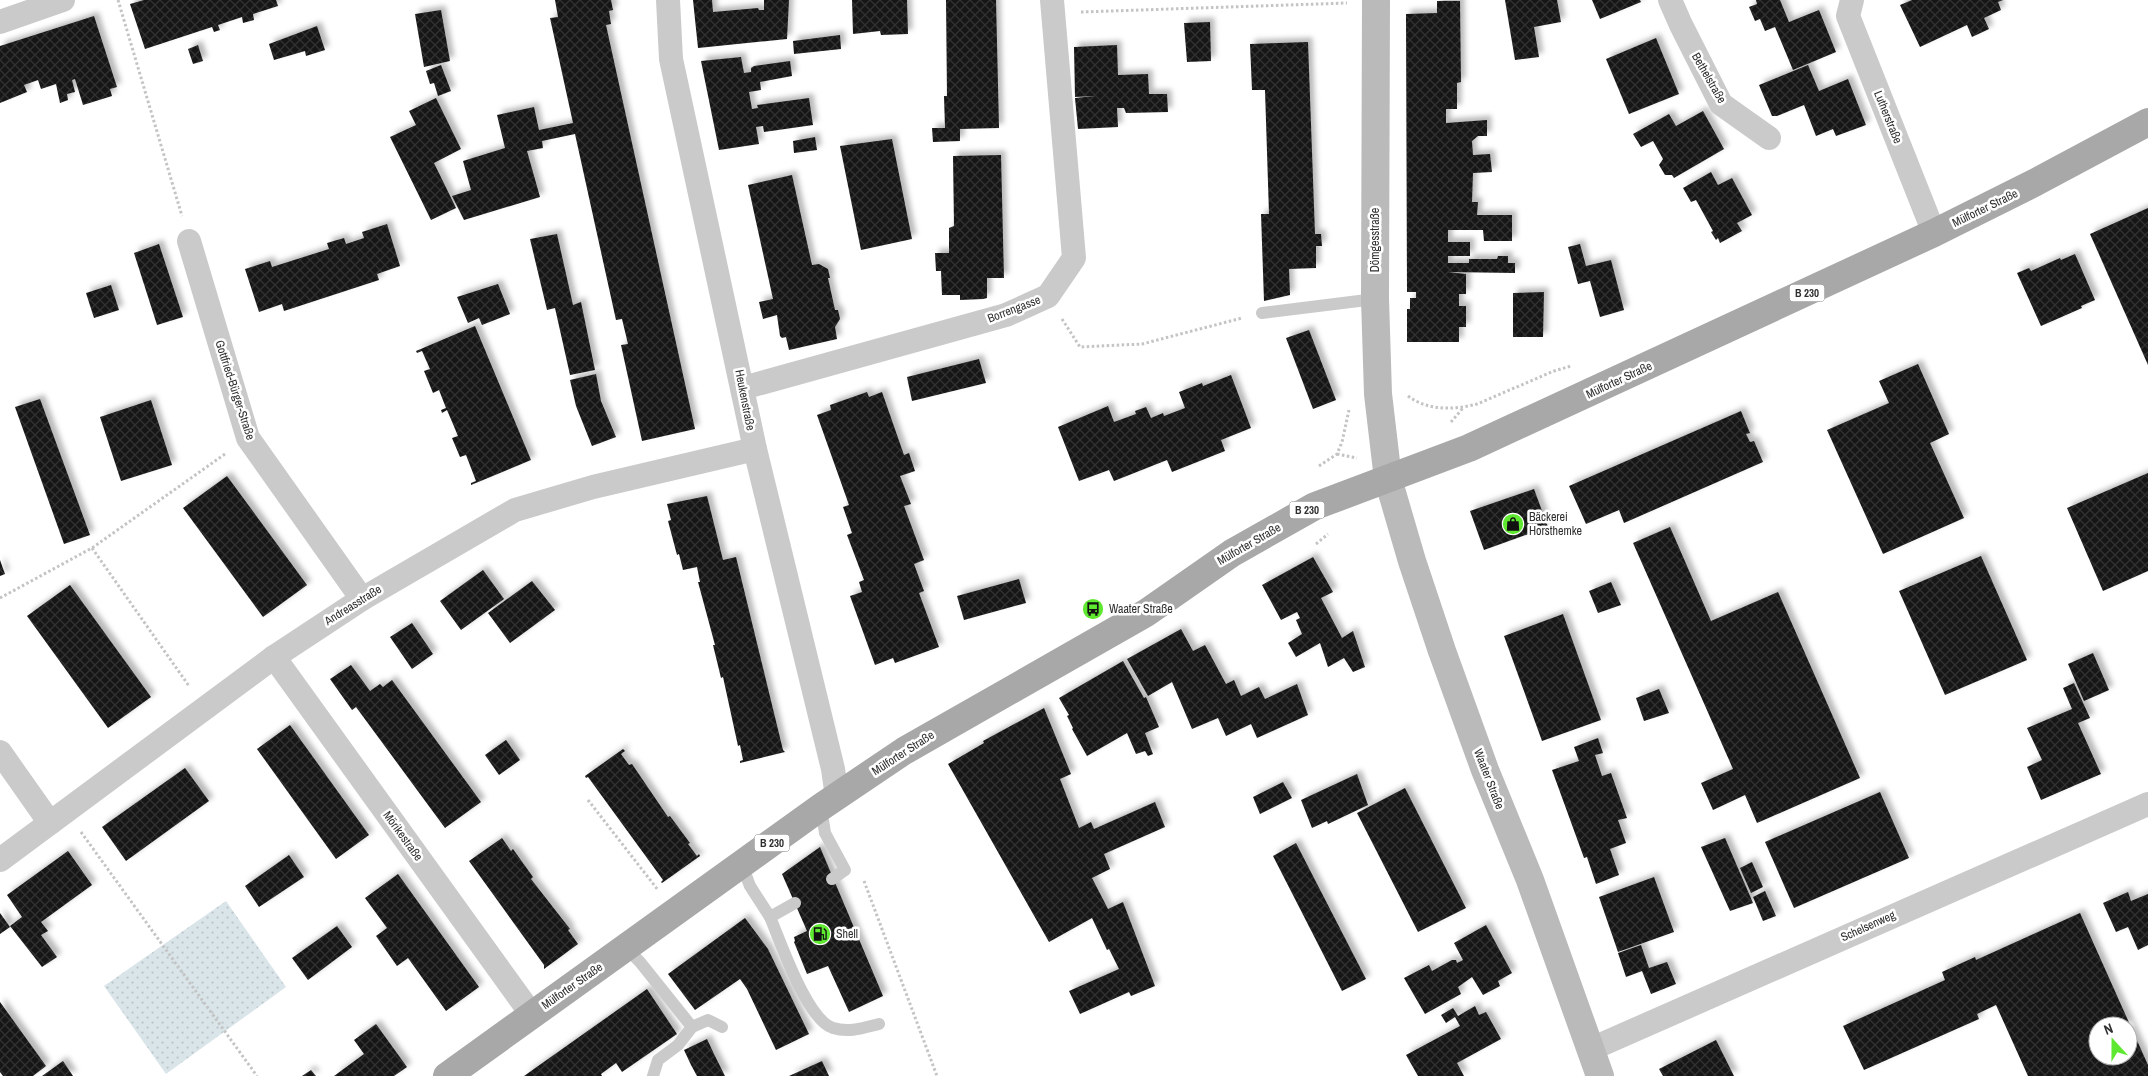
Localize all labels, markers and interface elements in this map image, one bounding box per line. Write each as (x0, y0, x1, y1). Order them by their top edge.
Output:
street label: Bethelstraße (1688, 50, 1730, 106)
street label: Lutherstraße (1870, 88, 1906, 146)
street label: Mülforter Straße (1950, 185, 2020, 231)
street label: Dömgesstraße (1367, 208, 1383, 272)
road number: B 230 (1790, 284, 1824, 302)
street label: Borrengasse (985, 292, 1043, 326)
street label: Gottfried-Bürger-Straße (211, 338, 259, 442)
street label: Mülforter Straße (1583, 358, 1655, 402)
street label: Heukenstraße (731, 368, 759, 432)
road number: B 230 (1290, 502, 1324, 518)
place label: Bäckerei Horsthemke (1529, 509, 1582, 539)
shop icon: Bäckerei Horsthemke (1501, 512, 1525, 536)
street label: Mülforter Straße (1214, 519, 1284, 569)
street label: Andreasstraße (321, 581, 385, 629)
bus stop icon: Waater Straße (1081, 597, 1105, 621)
place label: Waater Straße (1109, 601, 1173, 617)
street label: Mülforter Straße (869, 727, 937, 779)
street label: Waater Straße (1470, 746, 1508, 812)
street label: Mörikestraße (379, 808, 427, 864)
road number: B 230 (754, 834, 790, 851)
street label: Schelsenweg (1838, 907, 1898, 945)
fuel station icon: Shell (808, 922, 832, 946)
place label: Shell (836, 926, 858, 942)
street label: Mülforter Straße (538, 959, 606, 1013)
north arrow (2088, 1016, 2138, 1066)
text: N (2101, 1019, 2115, 1039)

